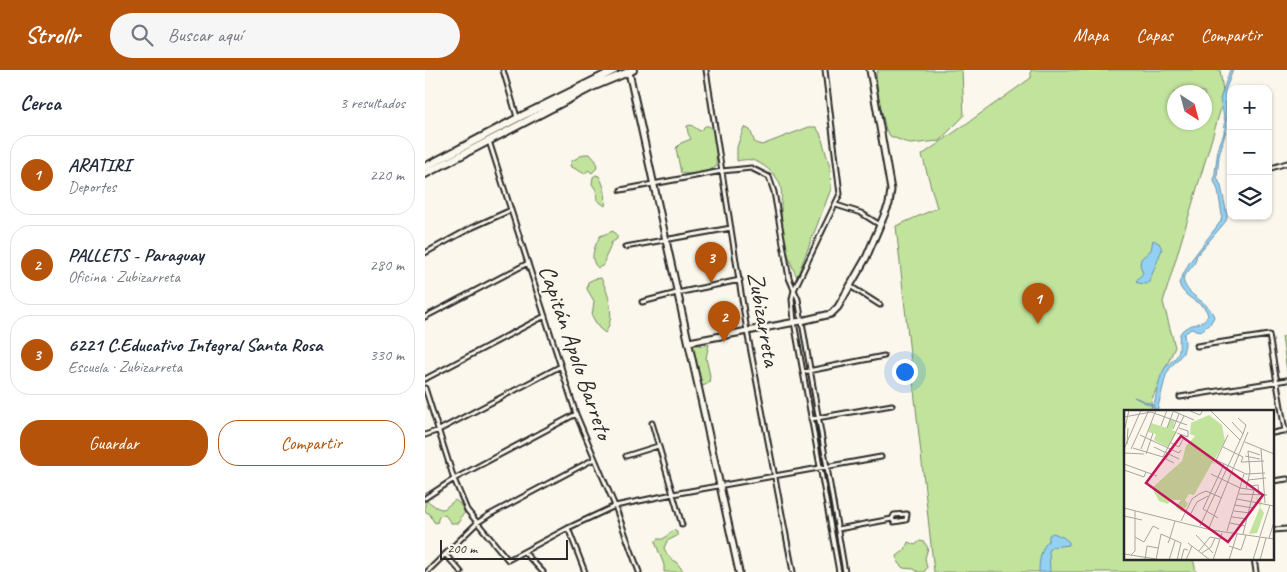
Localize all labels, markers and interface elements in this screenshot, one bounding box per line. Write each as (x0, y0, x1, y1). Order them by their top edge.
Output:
search box (110, 13, 460, 58)
text: Strollr (25, 20, 80, 50)
icon: search (128, 21, 156, 49)
text: Buscar aquí (168, 23, 242, 47)
text: Mapa (1073, 24, 1108, 46)
text: Capas (1136, 24, 1173, 46)
text: Compartir (1201, 24, 1262, 46)
north arrow (1167, 85, 1212, 130)
map controls (1227, 85, 1272, 220)
button: + (1227, 85, 1272, 130)
text: Cerca (20, 90, 61, 116)
text: 3 resultados (340, 93, 405, 113)
button: − (1227, 130, 1272, 175)
text: ARATIRI (68, 153, 131, 177)
text: 1 (33, 165, 41, 185)
text: 220 m (370, 165, 404, 185)
button: layers (1227, 175, 1272, 220)
text: Deportes (68, 177, 116, 197)
pin: 3 (695, 242, 727, 283)
text: PALLETS - Paraguay (68, 243, 204, 267)
text: 2 (33, 255, 41, 275)
text: 280 m (370, 255, 404, 275)
street label: Capitán Apolo Barreto (532, 261, 621, 445)
text: Oficina · Zubizarreta (68, 267, 180, 287)
street label: Zubizarreta (741, 269, 787, 370)
pin: 1 (1022, 283, 1054, 324)
pin: 2 (708, 301, 740, 342)
text: 6221 C.Educativo Integral Santa Rosa (68, 333, 322, 357)
text: 3 (33, 345, 41, 365)
text: 330 m (370, 345, 404, 365)
text: Escuela · Zubizarreta (68, 357, 182, 377)
your location (892, 359, 918, 385)
inset map (1124, 410, 1274, 560)
button: Guardar (20, 420, 208, 466)
button: Compartir (218, 420, 405, 466)
scale bar (440, 537, 567, 560)
text: 200 m (447, 540, 477, 557)

